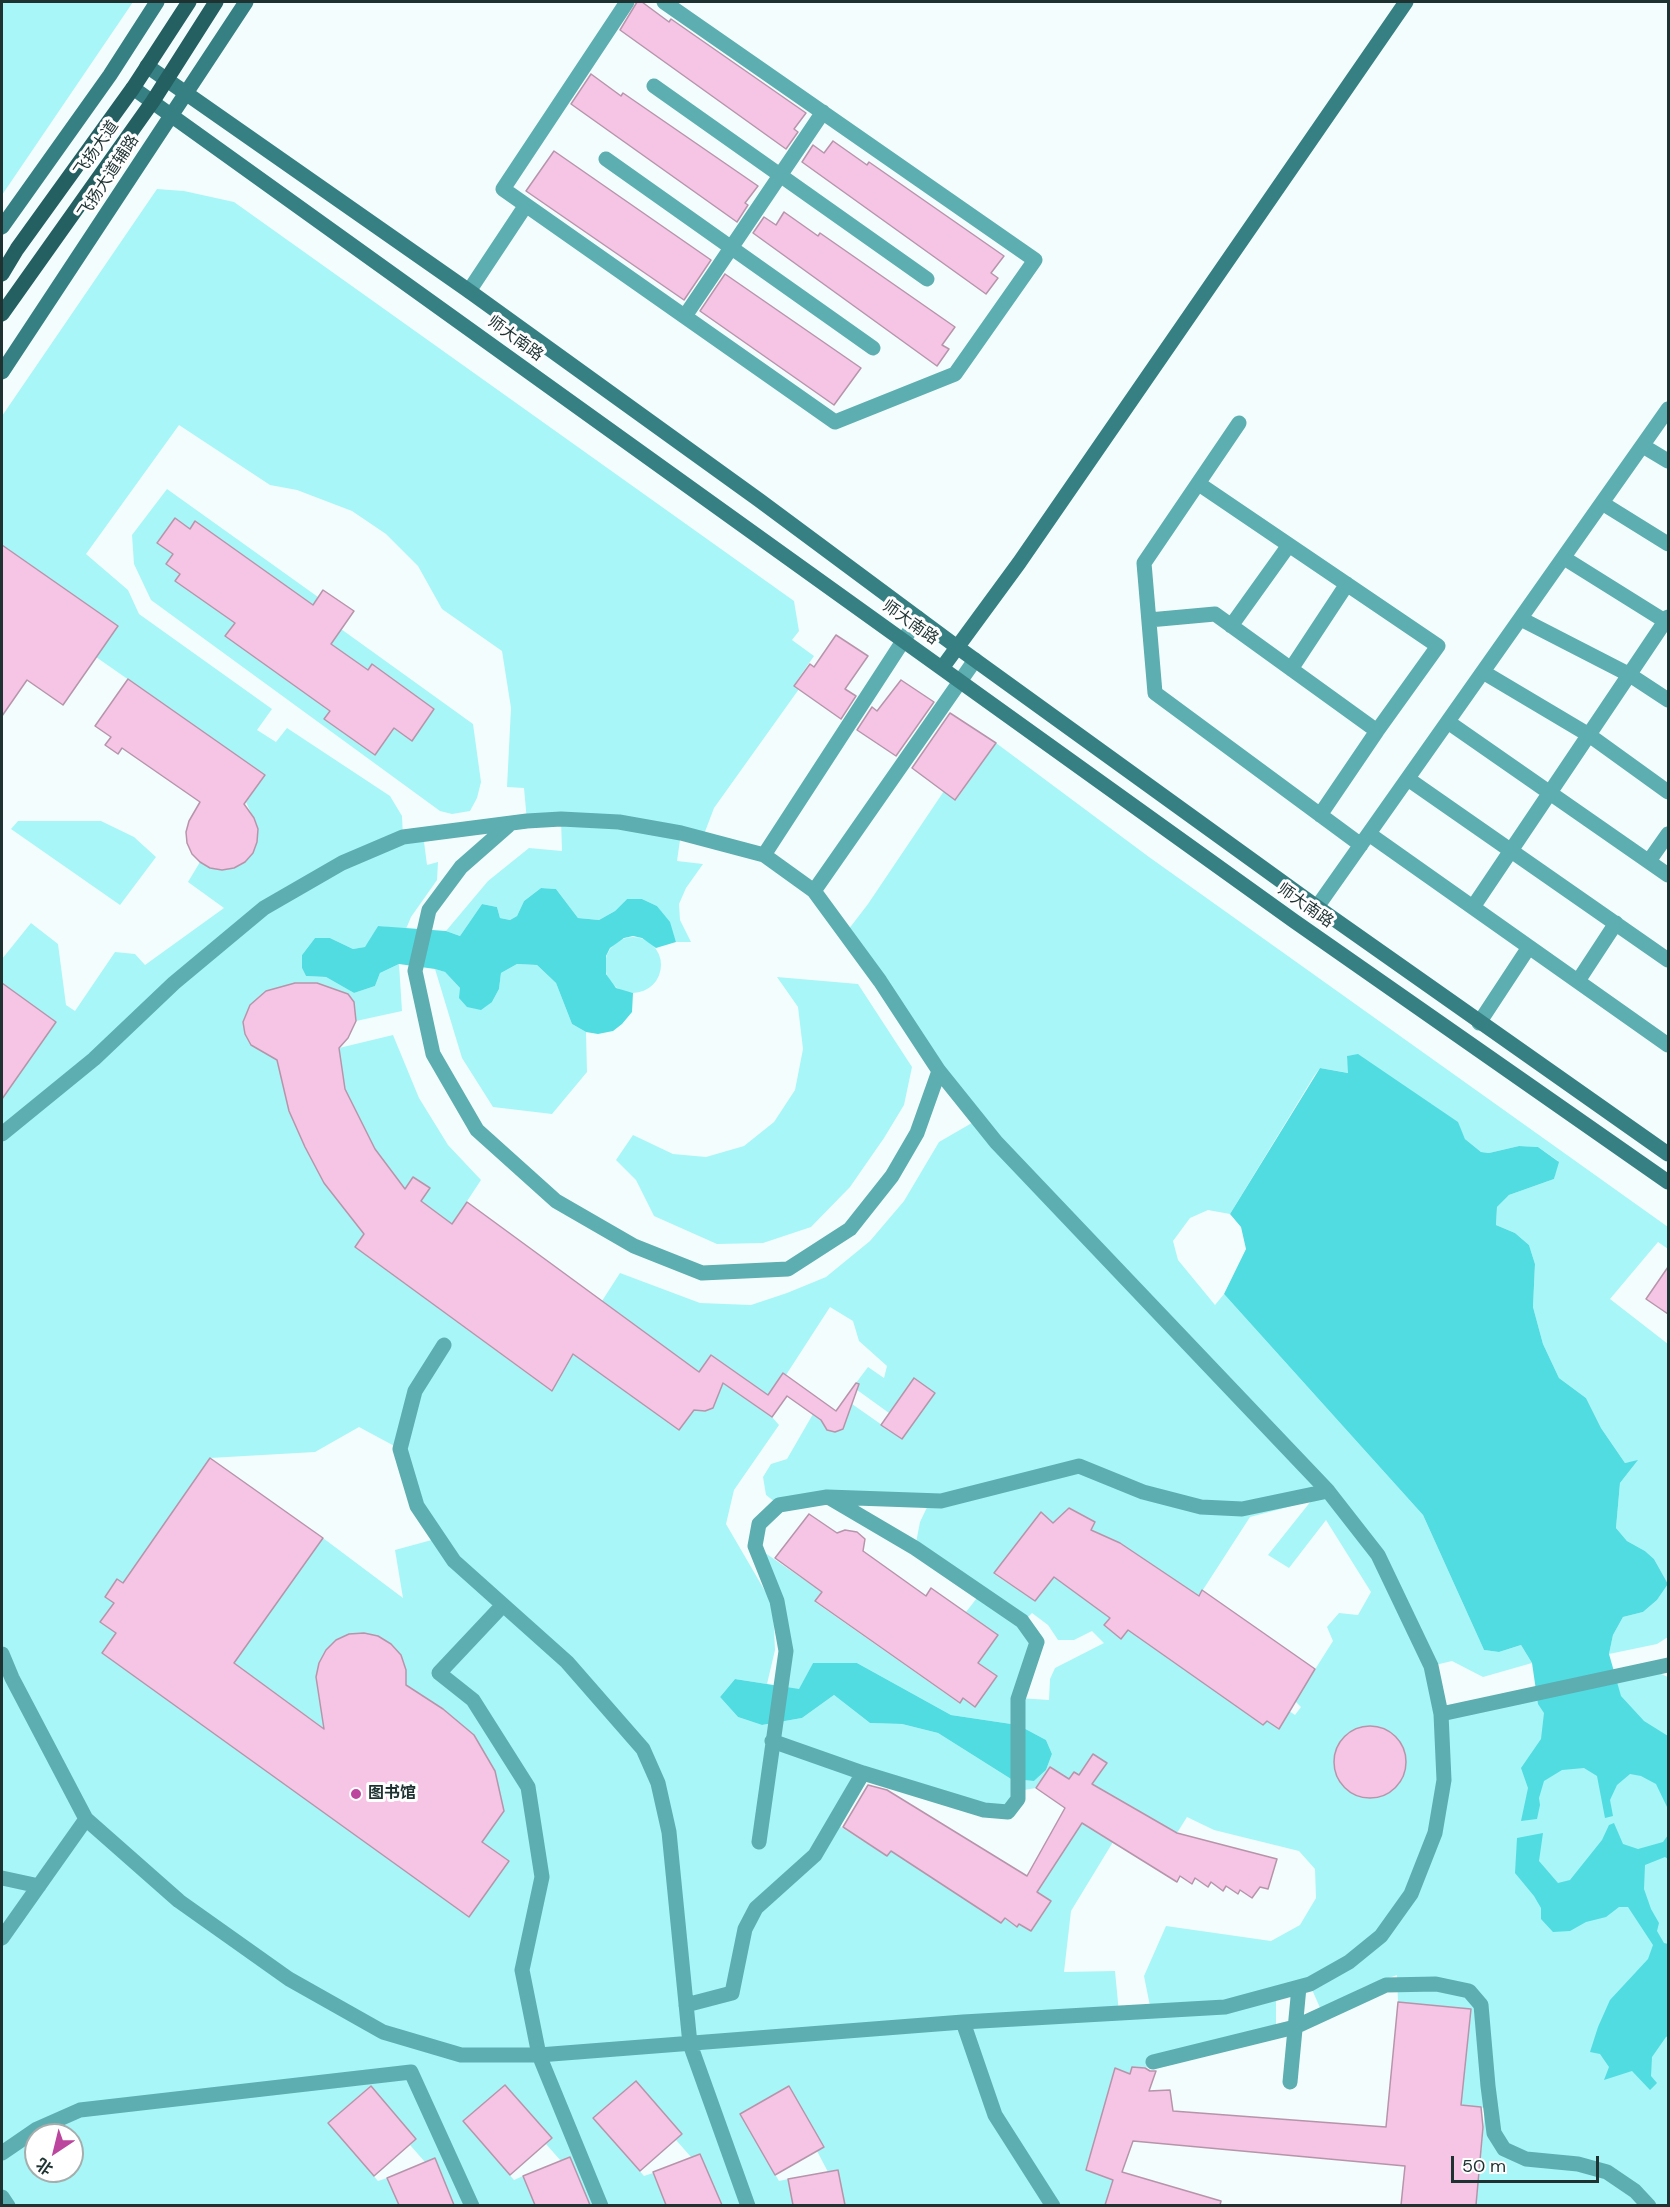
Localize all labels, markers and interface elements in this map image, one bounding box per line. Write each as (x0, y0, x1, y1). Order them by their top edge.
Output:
street label: 飞扬大道 (71, 117, 123, 181)
street label: 飞扬大道辅路 (75, 132, 143, 222)
street label: 师大南路 (483, 312, 547, 366)
street label: 师大南路 (878, 597, 942, 649)
street label: 师大南路 (1273, 880, 1337, 932)
place label: 图书馆 (368, 1784, 416, 1804)
marker: 图书馆 (349, 1787, 363, 1801)
north arrow (24, 2123, 84, 2183)
scale bar (1454, 2144, 1602, 2182)
text: 北 (32, 2153, 57, 2180)
text: 50 m (1462, 2154, 1506, 2178)

